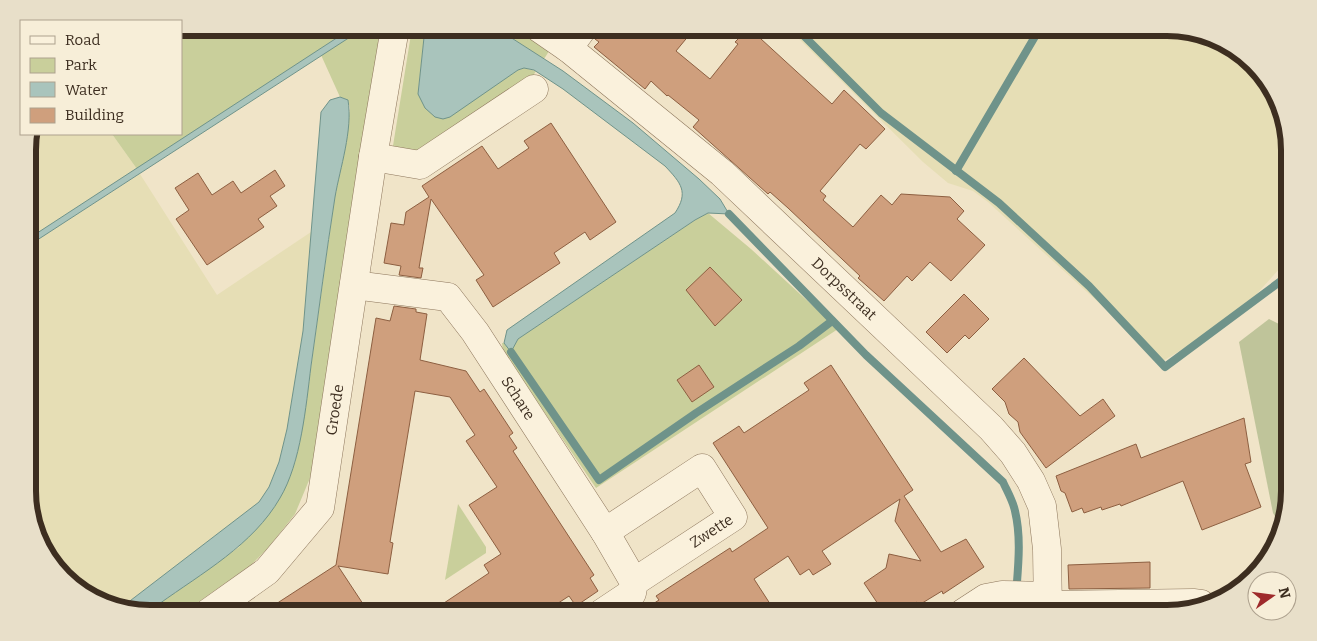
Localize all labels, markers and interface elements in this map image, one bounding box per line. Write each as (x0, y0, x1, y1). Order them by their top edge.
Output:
legend (20, 20, 182, 135)
text: Road (65, 31, 100, 49)
text: Park (65, 56, 97, 74)
text: Water (65, 81, 108, 99)
text: Building (65, 106, 124, 124)
street label: Dorpsstraat (808, 254, 881, 324)
street label: Schare (497, 373, 539, 423)
street label: Groede (322, 383, 348, 437)
street label: Zwette (687, 510, 736, 552)
north arrow (1247, 571, 1297, 621)
text: N (1275, 586, 1294, 600)

